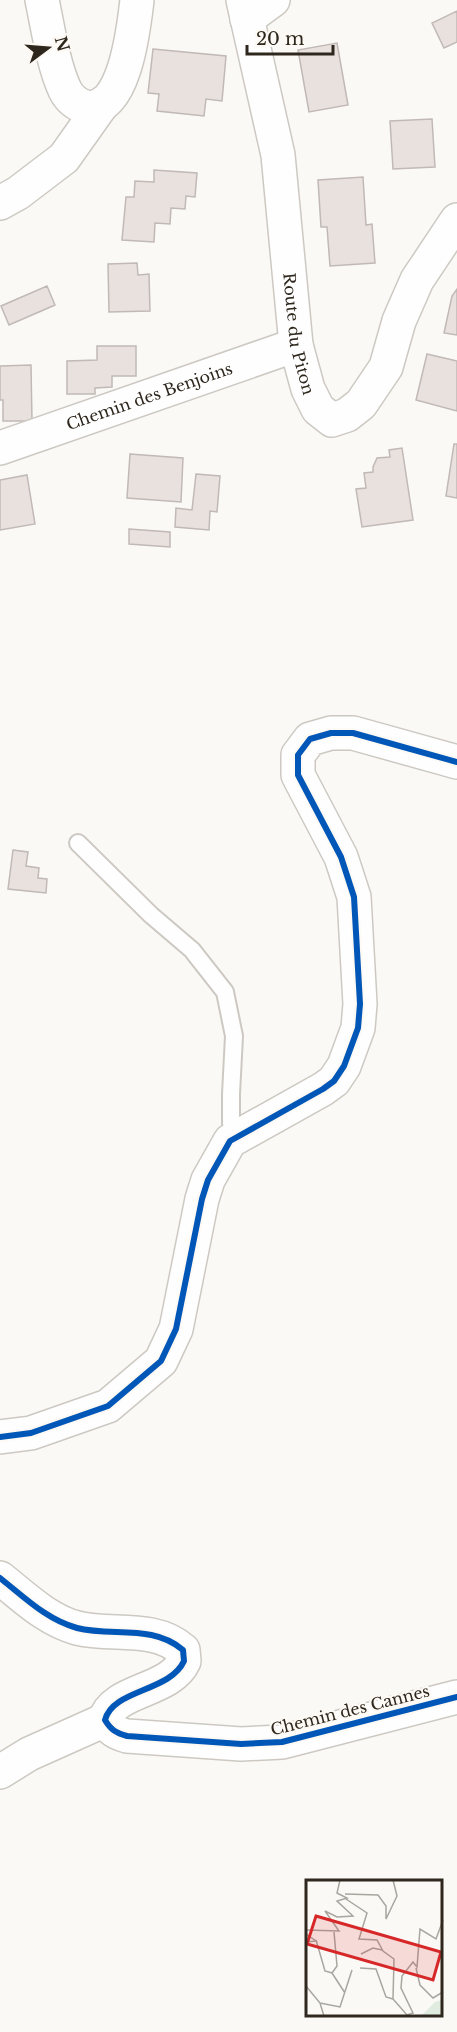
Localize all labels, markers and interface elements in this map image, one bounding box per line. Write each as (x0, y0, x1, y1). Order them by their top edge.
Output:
north arrow (18, 18, 78, 78)
scale bar (247, 18, 332, 56)
text: 20 m (256, 28, 304, 50)
text: N (51, 34, 74, 54)
street label: Route du Piton (279, 272, 319, 397)
street label: Chemin des Benjoins (63, 358, 235, 434)
street label: Chemin des Cannes (268, 1681, 432, 1739)
inset map (306, 1880, 442, 2017)

